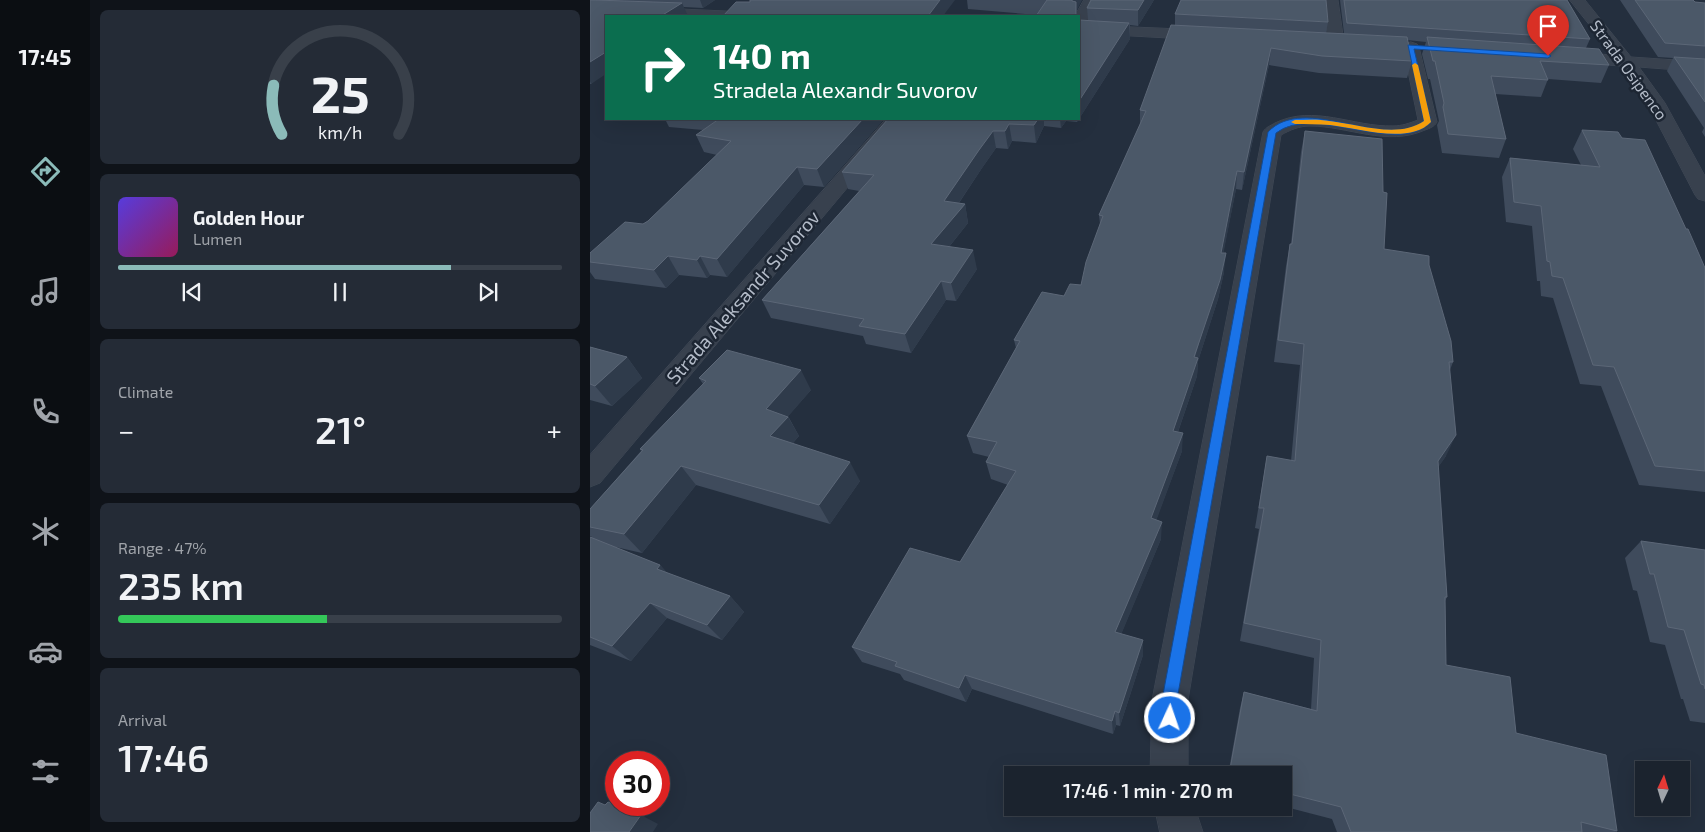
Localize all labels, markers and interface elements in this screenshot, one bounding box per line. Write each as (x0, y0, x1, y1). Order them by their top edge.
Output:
pin (1527, 5, 1569, 56)
icon: arrive (1534, 12, 1562, 40)
street label: Strada Osipenco (1587, 16, 1672, 123)
text: 140 m (713, 34, 811, 76)
icon: right (630, 35, 695, 100)
text: 17:45 (19, 43, 71, 69)
text: 25 (311, 61, 369, 123)
text: Stradela Alexandr Suvorov (713, 76, 978, 102)
text: km/h (318, 121, 362, 143)
icon: directions (28, 154, 63, 189)
street label: Strada Aleksandr Suvorov (661, 205, 824, 388)
text: Golden Hour (193, 206, 304, 229)
text: Lumen (193, 229, 242, 248)
icon: music (28, 274, 63, 309)
icon: previous (178, 278, 206, 306)
icon: pause (326, 278, 354, 306)
icon: next (474, 278, 502, 306)
text: Climate (118, 382, 173, 401)
icon: phone (28, 394, 63, 429)
text: 21° (315, 406, 366, 452)
text: − (118, 413, 134, 447)
text: + (547, 413, 562, 447)
icon: climate (28, 514, 63, 549)
text: Range · 47% (118, 538, 207, 557)
text: 235 km (118, 562, 244, 608)
icon: car (28, 634, 63, 669)
position arrow (1143, 691, 1195, 743)
text: Arrival (118, 710, 167, 729)
text: 17:46 (118, 734, 209, 780)
speed limit sign: 30 (605, 751, 670, 816)
icon: filters (28, 754, 63, 789)
north arrow (1635, 761, 1690, 816)
map controls (1635, 761, 1690, 816)
text: 17:46 · 1 min · 270 m (1063, 779, 1233, 802)

